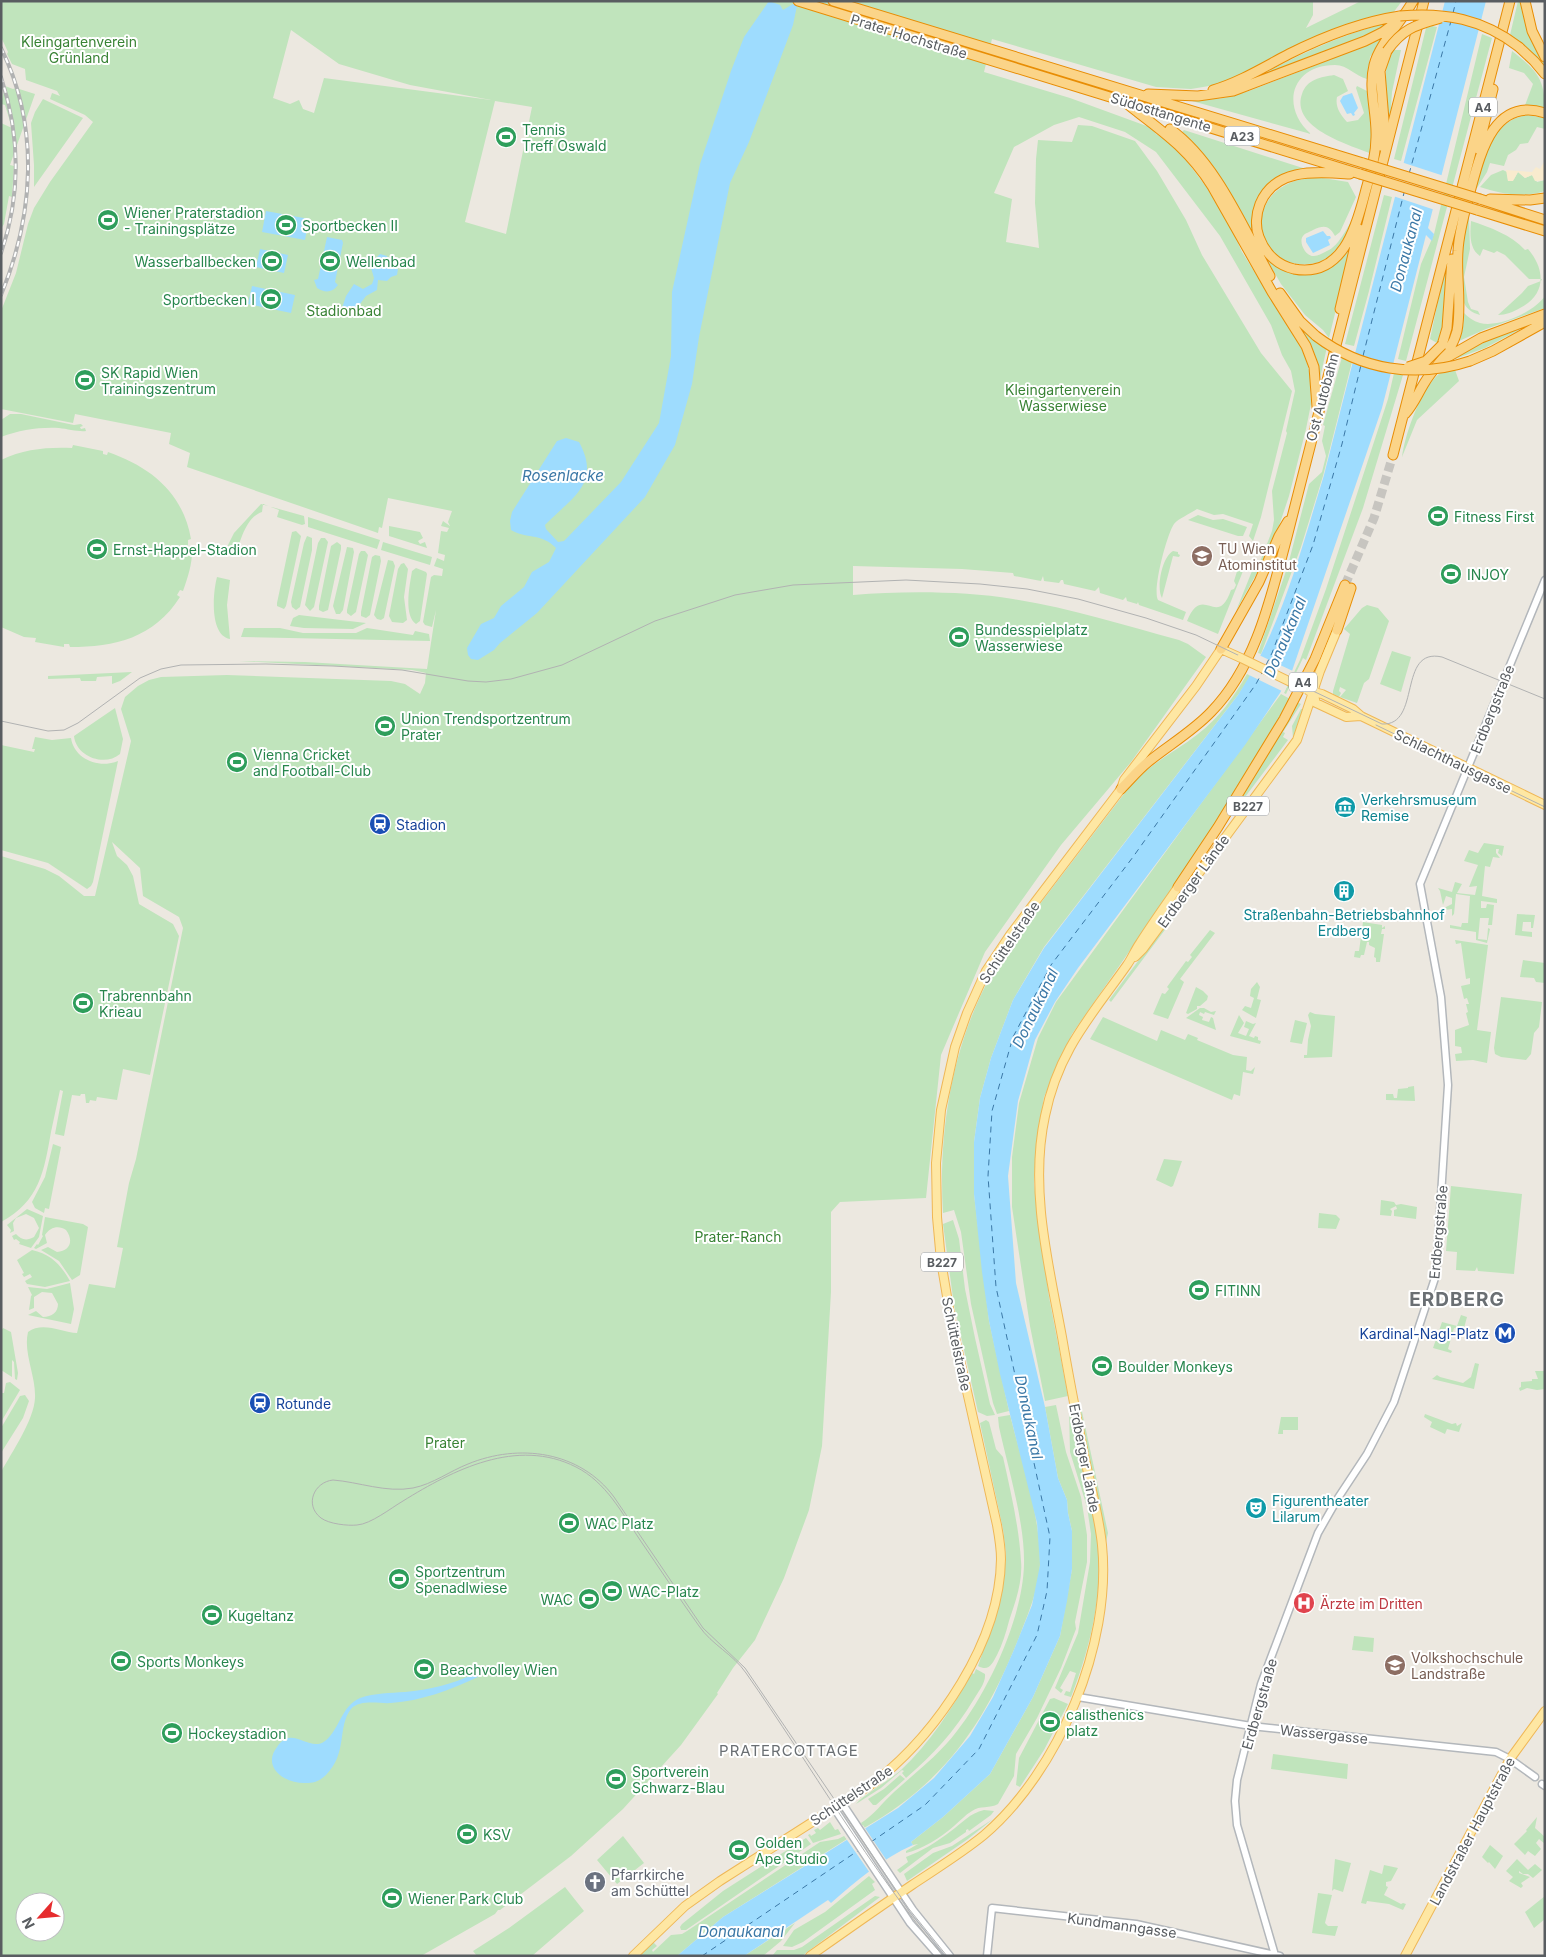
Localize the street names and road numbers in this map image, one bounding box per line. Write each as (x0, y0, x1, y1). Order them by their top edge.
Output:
street label: Prater Hochstraße (849, 10, 969, 62)
street label: Südosttangente (1109, 89, 1213, 135)
road number: A4 (1469, 98, 1497, 116)
road number: A23 (1224, 126, 1260, 146)
street label: Ost Autobahn (1302, 351, 1342, 443)
street label: Erdbergstraße (1466, 662, 1518, 756)
road number: A4 (1289, 672, 1317, 692)
street label: Schlachthausgasse (1391, 725, 1515, 797)
road number: B227 (1227, 796, 1269, 816)
street label: Erdberger Lände (1154, 831, 1232, 931)
street label: Schüttelstraße (975, 898, 1043, 986)
street label: Erdbergstraße (1425, 1184, 1451, 1280)
road number: B227 (921, 1252, 963, 1272)
street label: Schüttelstraße (939, 1295, 975, 1393)
street label: Erdberger Lände (1066, 1402, 1104, 1514)
street label: Erdbergstraße (1238, 1656, 1280, 1752)
street label: Wassergasse (1279, 1721, 1369, 1747)
street label: Landstraßer Hauptstraße (1426, 1754, 1518, 1908)
street label: Schüttelstraße (807, 1761, 895, 1829)
street label: Kundmanngasse (1066, 1909, 1178, 1941)

